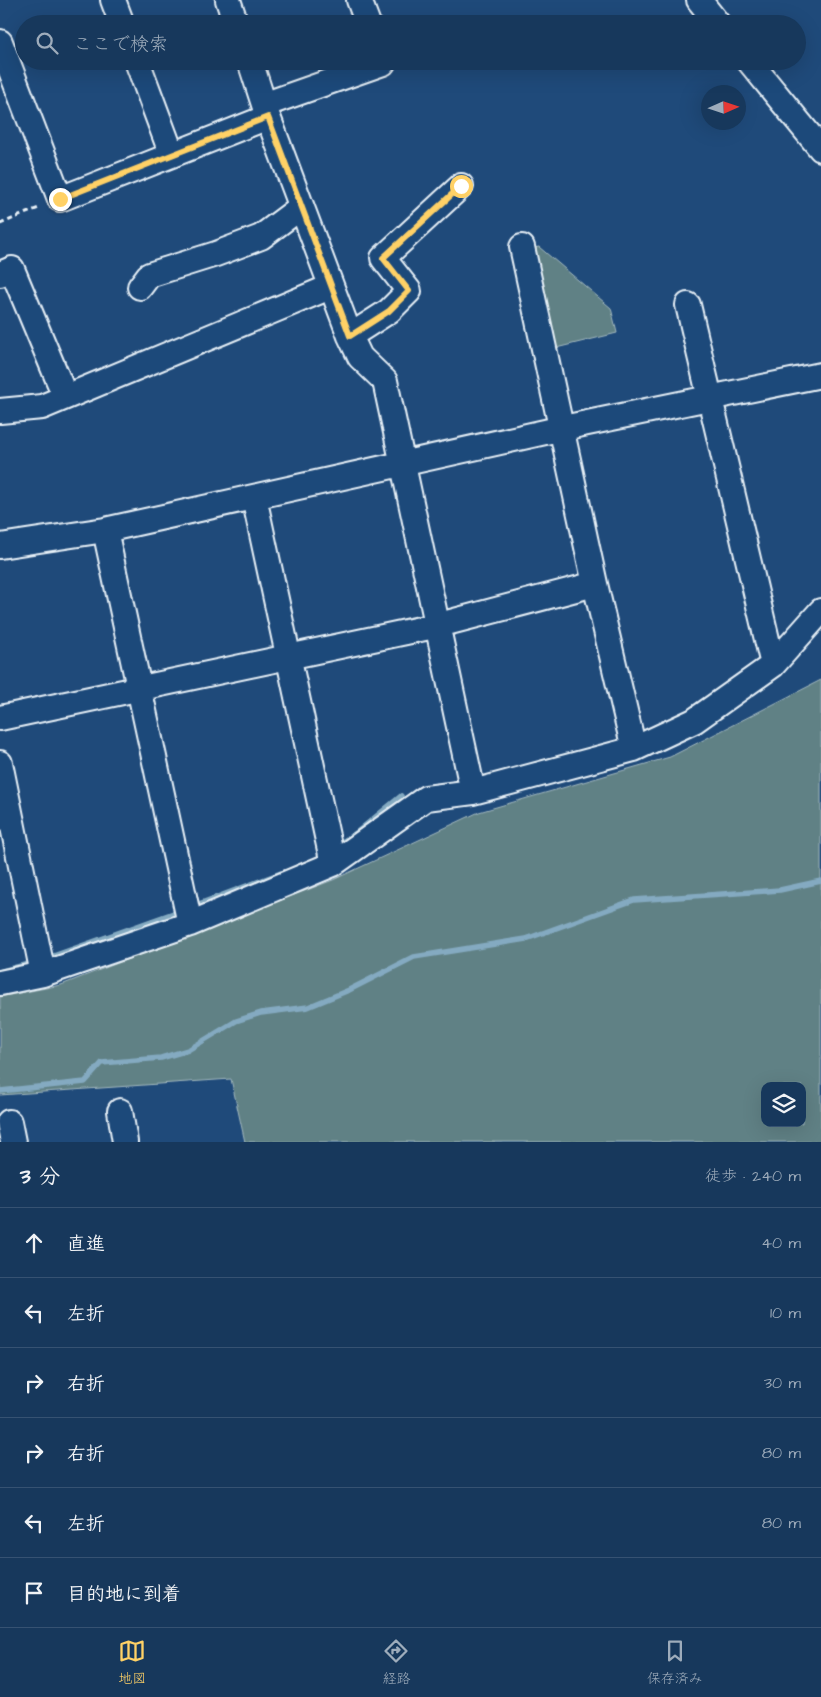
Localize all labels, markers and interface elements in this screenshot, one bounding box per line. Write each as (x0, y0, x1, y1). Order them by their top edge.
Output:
search box (15, 15, 806, 70)
icon: search (33, 29, 61, 57)
text: ここで検索 (73, 31, 168, 58)
north arrow (701, 85, 746, 130)
route start (450, 175, 473, 198)
route end (49, 188, 72, 211)
map controls (761, 1082, 806, 1127)
button: layers (761, 1082, 806, 1127)
text: 3 分 (20, 1162, 60, 1191)
text: 徒歩 · 240 m (705, 1165, 801, 1187)
icon: ahead (20, 1229, 48, 1257)
text: 直進 (67, 1231, 105, 1258)
text: 40 m (761, 1232, 801, 1254)
icon: left (20, 1299, 48, 1327)
text: 左折 (67, 1301, 105, 1328)
text: 10 m (770, 1302, 801, 1324)
icon: right (20, 1369, 48, 1397)
text: 右折 (67, 1371, 105, 1398)
text: 30 m (764, 1372, 801, 1394)
icon: right (20, 1439, 48, 1467)
text: 右折 (67, 1441, 105, 1468)
text: 80 m (762, 1442, 801, 1464)
icon: left (20, 1509, 48, 1537)
text: 左折 (67, 1511, 105, 1538)
text: 80 m (762, 1512, 801, 1534)
icon: arrive (20, 1579, 48, 1607)
text: 目的地に到着 (67, 1581, 181, 1608)
tab: 地図 (118, 1637, 146, 1689)
tab: 経路 (382, 1637, 410, 1689)
tab: 保存済み (647, 1637, 703, 1689)

